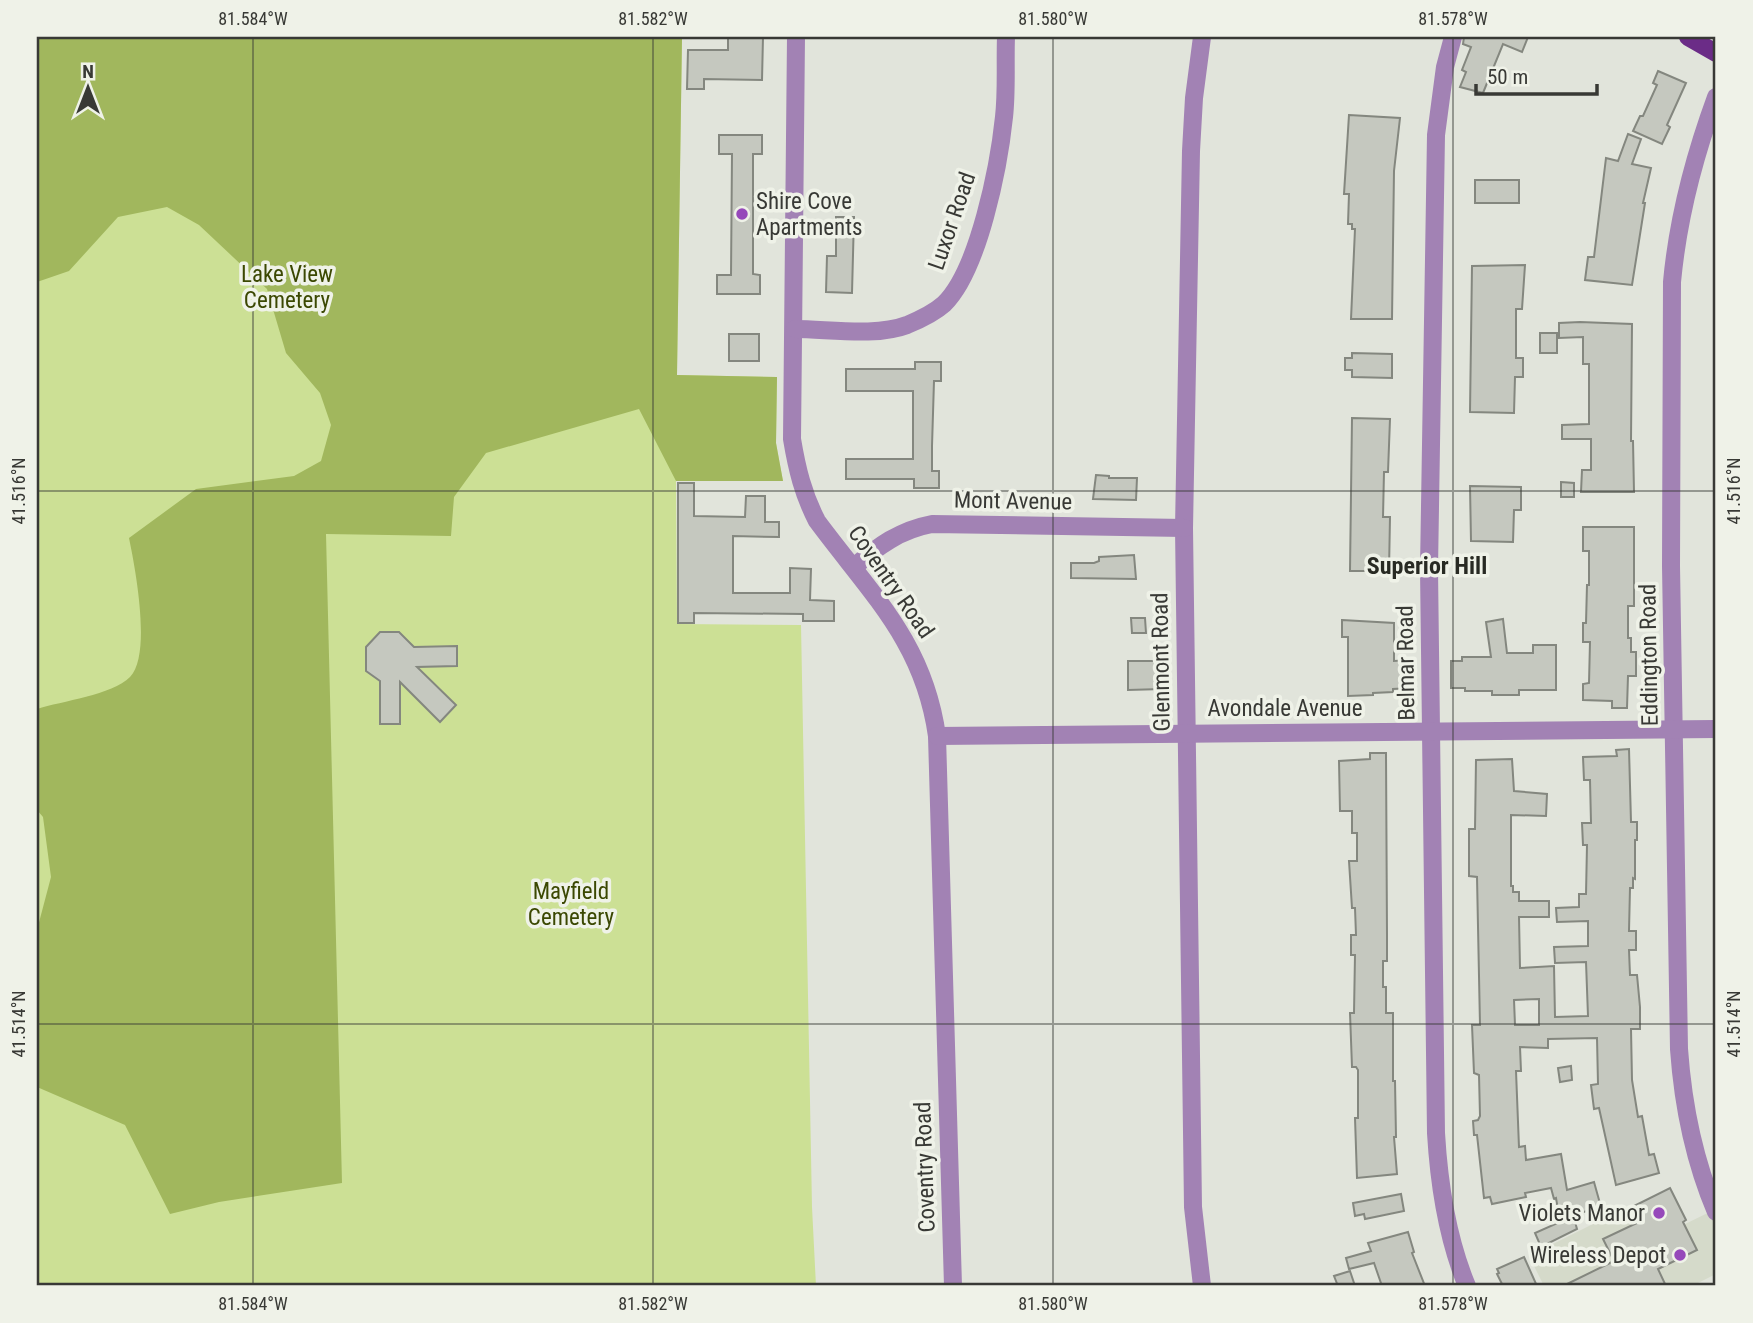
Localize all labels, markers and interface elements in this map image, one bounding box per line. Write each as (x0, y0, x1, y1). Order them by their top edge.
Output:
text: 81.584°W (218, 8, 288, 29)
text: 81.582°W (618, 8, 688, 29)
text: 81.580°W (1018, 8, 1088, 29)
text: 81.578°W (1418, 8, 1488, 29)
north arrow (52, 52, 122, 122)
scale bar (1476, 52, 1597, 96)
text: N (82, 60, 94, 83)
text: 50 m (1487, 65, 1528, 89)
street label: Luxor Road (923, 169, 981, 273)
place label: Shire Cove Apartments (756, 188, 863, 241)
marker: Shire Cove Apartments (734, 206, 750, 222)
park label: Lake View Cemetery (241, 261, 333, 314)
text: 41.516°N (8, 457, 29, 525)
text: 41.516°N (1723, 457, 1744, 525)
street label: Mont Avenue (954, 486, 1072, 516)
street label: Coventry Road (842, 521, 940, 643)
district label: Superior Hill (1367, 552, 1487, 580)
street label: Eddington Road (1634, 584, 1664, 726)
street label: Glenmont Road (1146, 592, 1176, 732)
street label: Belmar Road (1391, 605, 1421, 721)
street label: Avondale Avenue (1207, 695, 1363, 722)
park label: Mayfield Cemetery (528, 878, 615, 931)
text: 41.514°N (8, 990, 29, 1058)
text: 41.514°N (1723, 990, 1744, 1058)
street label: Coventry Road (909, 1101, 941, 1233)
place label: Violets Manor (1519, 1200, 1645, 1227)
marker: Violets Manor (1651, 1205, 1667, 1221)
place label: Wireless Depot (1530, 1242, 1666, 1269)
marker: Wireless Depot (1672, 1247, 1688, 1263)
text: 81.584°W (218, 1293, 288, 1314)
text: 81.582°W (618, 1293, 688, 1314)
text: 81.580°W (1018, 1293, 1088, 1314)
text: 81.578°W (1418, 1293, 1488, 1314)

